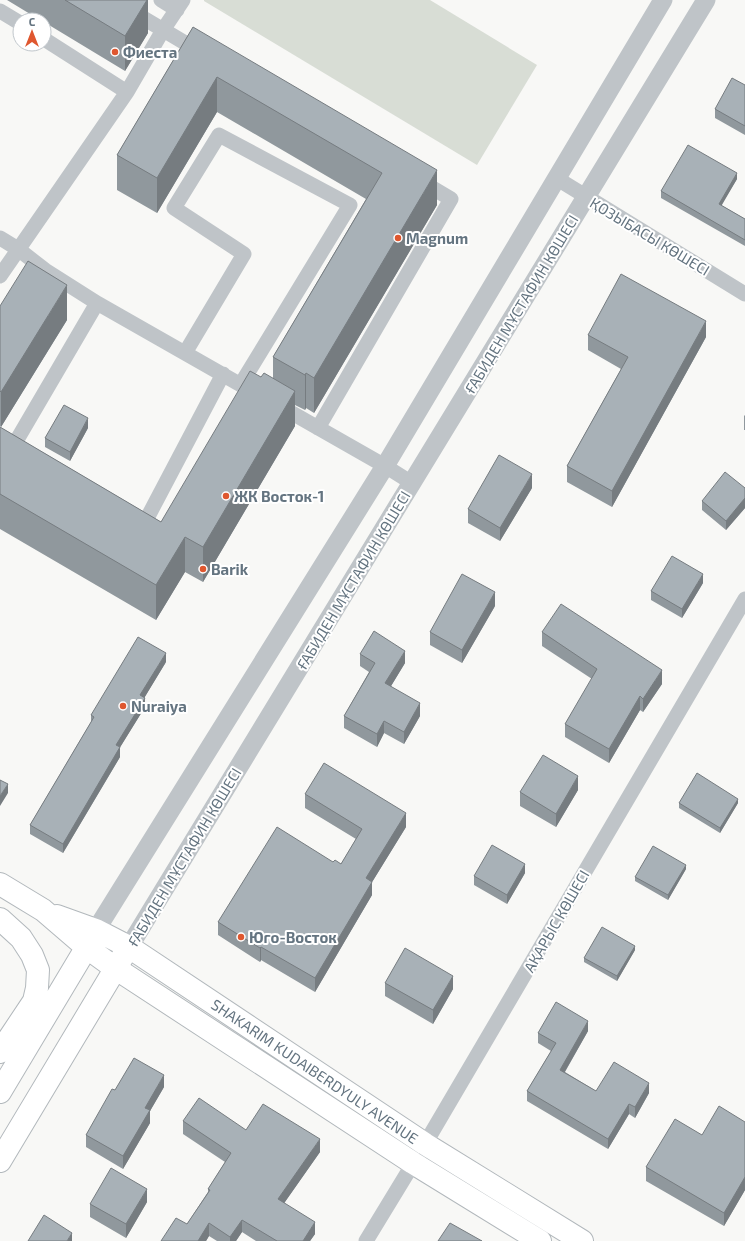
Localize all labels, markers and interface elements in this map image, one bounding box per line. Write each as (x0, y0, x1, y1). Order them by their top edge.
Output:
north arrow (12, 12, 52, 52)
text: С (29, 15, 36, 28)
place label: Фиеста (123, 43, 177, 61)
marker: Фиеста (110, 47, 120, 57)
street label: ҚОЗЫБАСЫ КӨШЕСІ (587, 193, 713, 279)
street label: ҒАБИДЕН МҰСТАФИН КӨШЕСІ (460, 211, 582, 397)
place label: Magnum (406, 229, 468, 247)
marker: Magnum (393, 233, 403, 243)
place label: ЖК Восток-1 (234, 487, 324, 505)
street label: ҒАБИДЕН МҰСТАФИН КӨШЕСІ (292, 487, 414, 673)
marker: ЖК Восток-1 (221, 491, 231, 501)
place label: Barik (211, 560, 249, 578)
marker: Barik (198, 564, 208, 574)
place label: Nuraiya (131, 697, 187, 716)
marker: Nuraiya (118, 701, 128, 711)
street label: ҒАБИДЕН МҰСТАФИН КӨШЕСІ (123, 764, 245, 950)
street label: АҚАРЫС КӨШЕСІ (519, 867, 593, 975)
place label: Юго-Восток (249, 928, 337, 946)
marker: Юго-Восток (236, 932, 246, 942)
street label: SHAKARIM KUDAIBERDYULY AVENUE (208, 995, 422, 1147)

